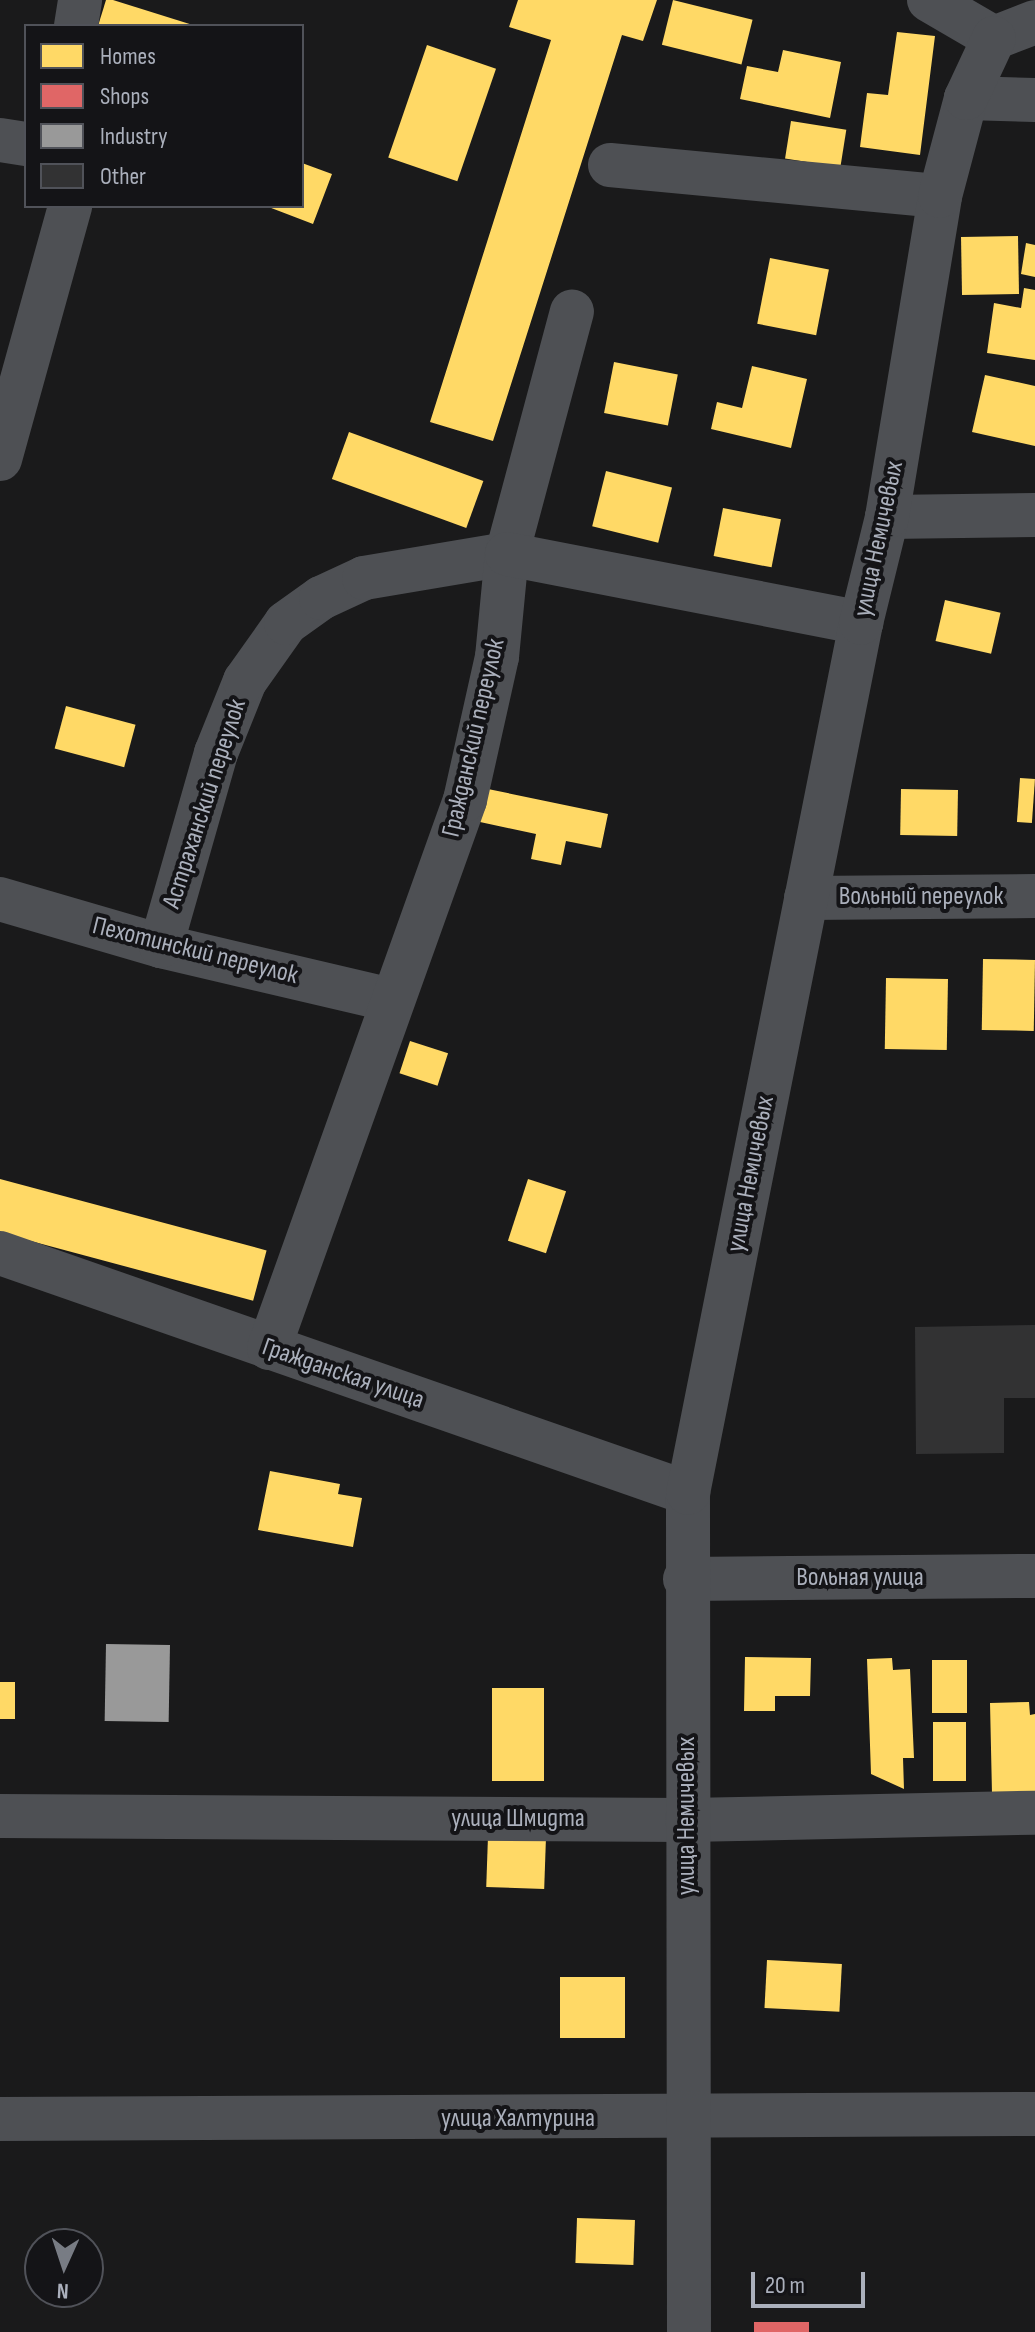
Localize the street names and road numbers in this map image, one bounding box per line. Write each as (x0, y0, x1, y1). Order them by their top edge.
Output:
street label: улица Немичевых (847, 458, 911, 620)
street label: Гражданский переулок (436, 636, 512, 840)
street label: Астраханский переулок (156, 695, 254, 913)
street label: Вольный переулок (839, 881, 1003, 913)
street label: Пехотинский переулок (89, 910, 301, 992)
street label: улица Немичевых (721, 1093, 781, 1255)
street label: Гражданская улица (258, 1332, 428, 1416)
street label: Вольная улица (796, 1562, 924, 1594)
street label: улица Немичевых (671, 1737, 703, 1895)
street label: улица Шмидта (451, 1803, 585, 1835)
street label: улица Халтурина (441, 2103, 595, 2135)

